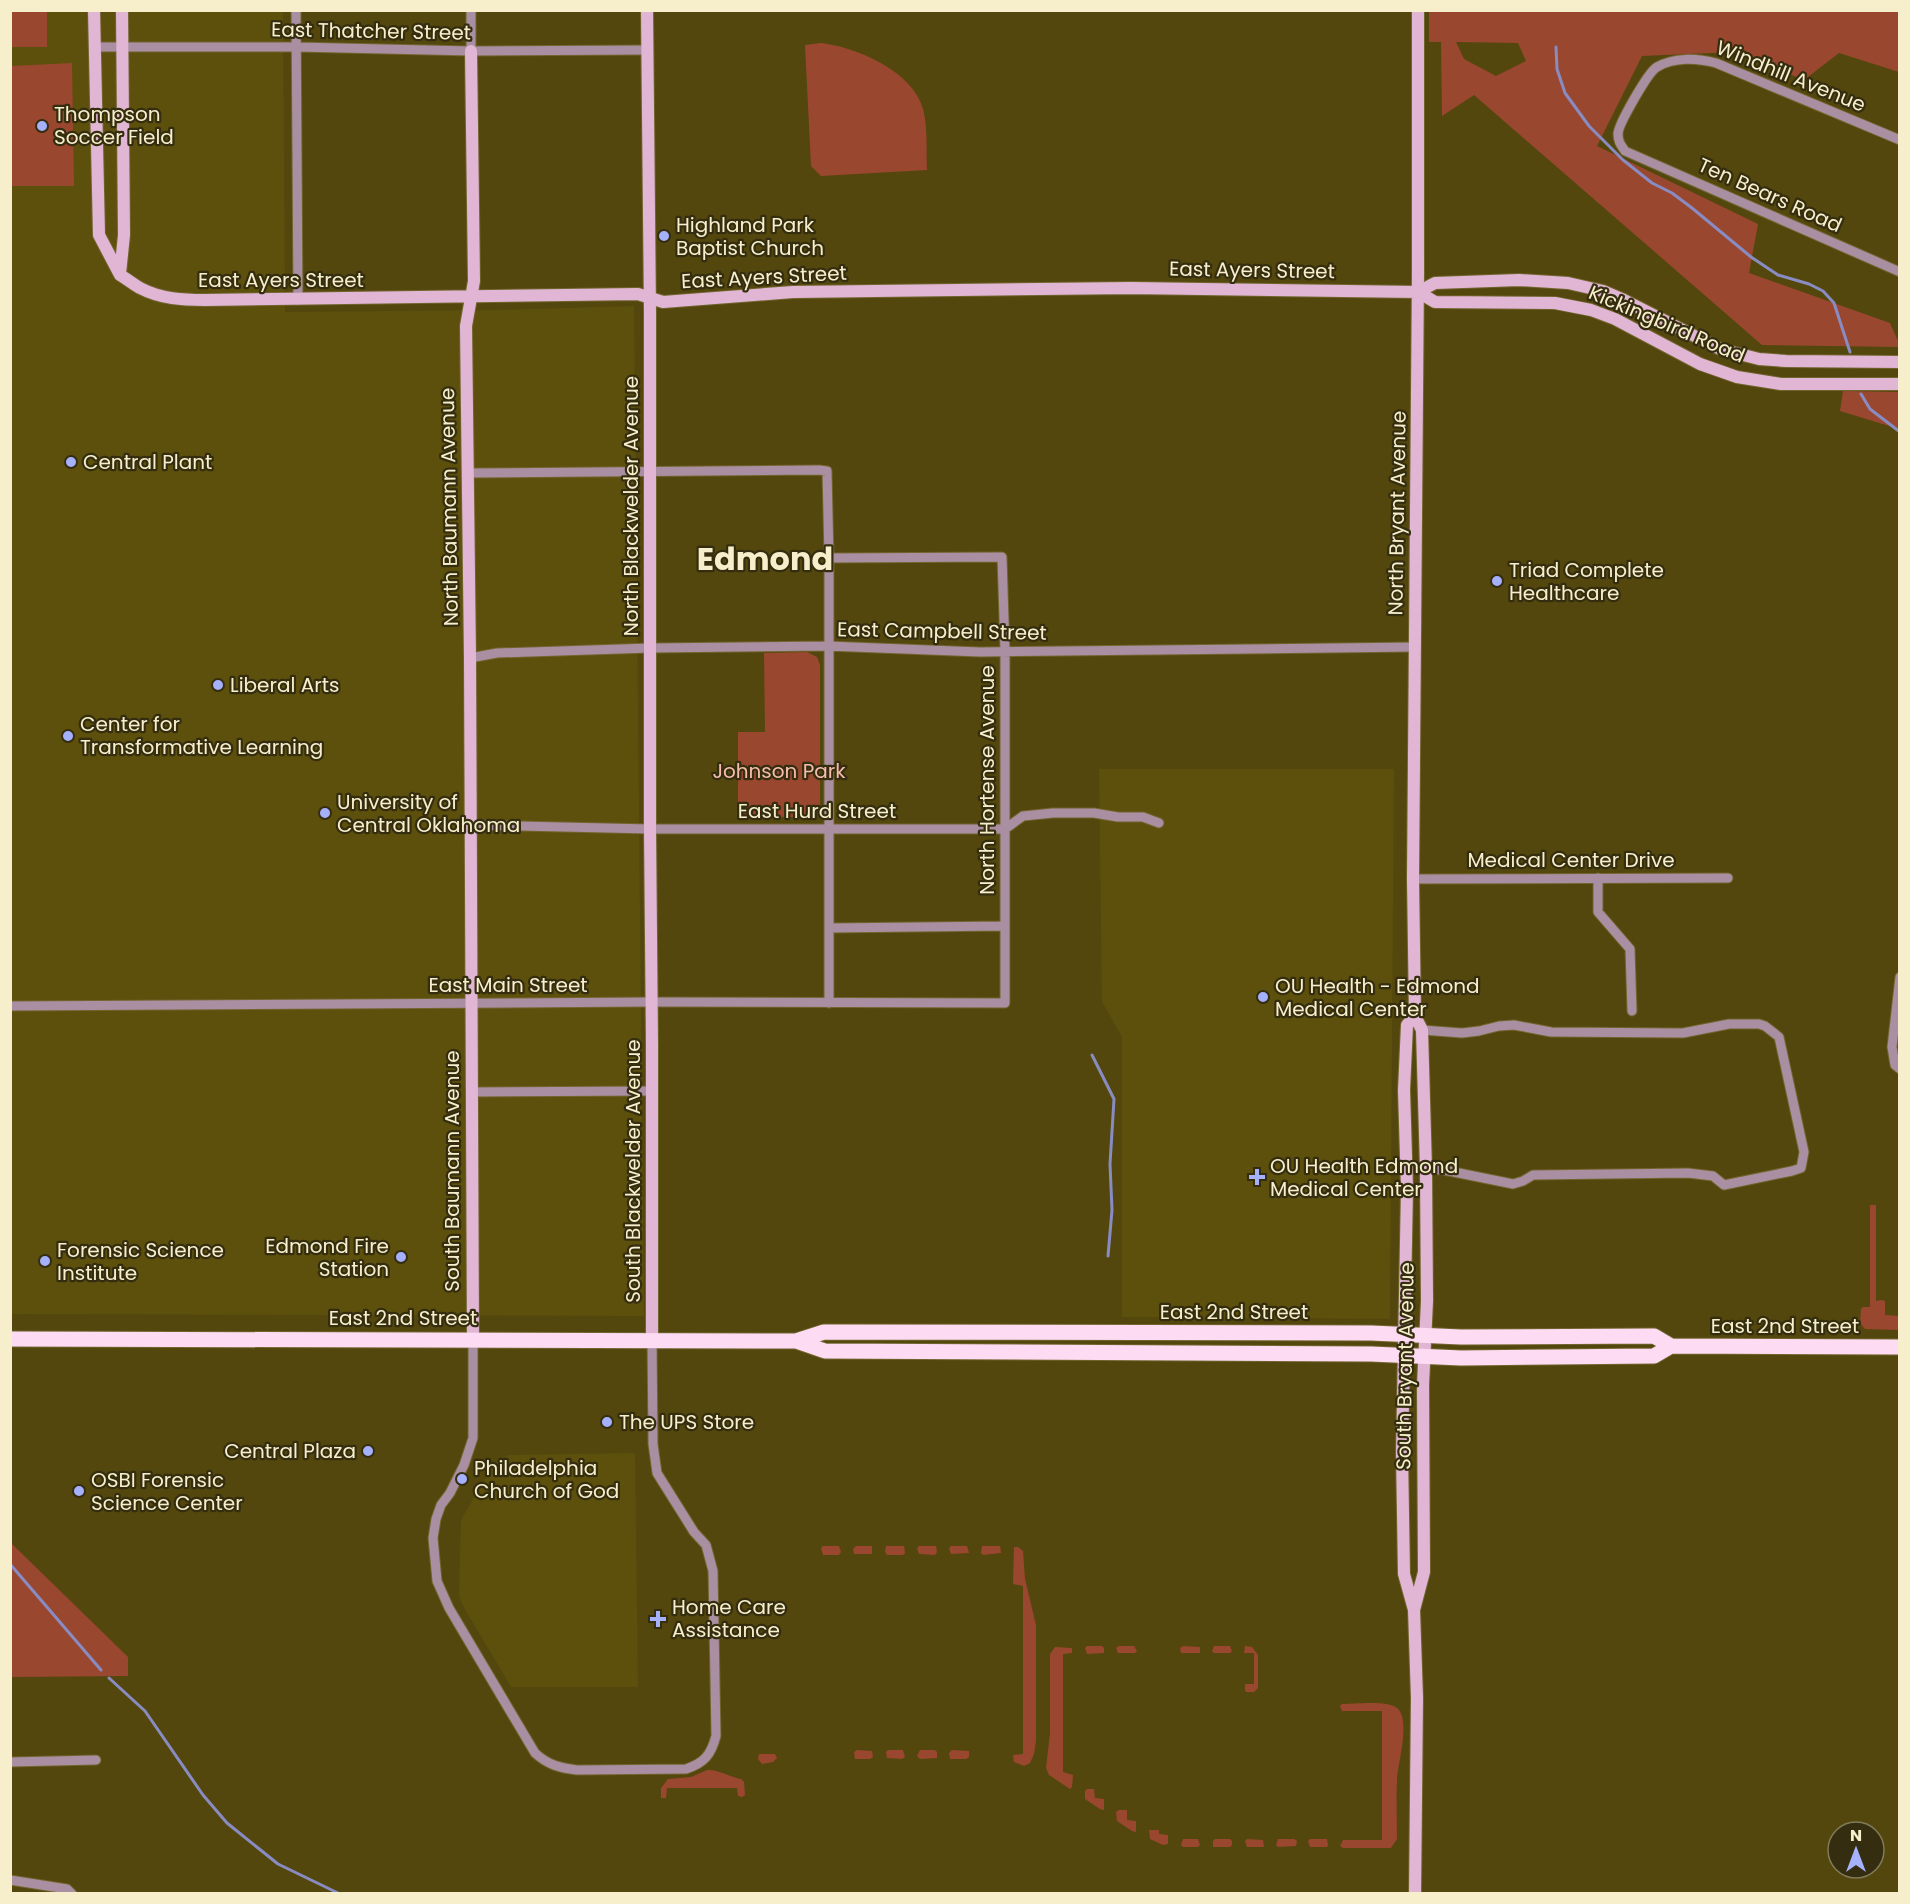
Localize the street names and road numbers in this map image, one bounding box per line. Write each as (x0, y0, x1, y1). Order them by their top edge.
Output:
street label: East Thatcher Street (271, 15, 471, 47)
street label: Windhill Avenue (1712, 33, 1870, 119)
street label: Ten Bears Road (1694, 151, 1846, 239)
street label: East Ayers Street (1169, 255, 1335, 285)
street label: East Ayers Street (680, 259, 848, 295)
street label: East Ayers Street (198, 266, 364, 294)
street label: Kickingbird Road (1585, 278, 1749, 370)
street label: North Blackwelder Avenue (617, 376, 645, 636)
street label: North Baumann Avenue (433, 388, 465, 626)
street label: North Bryant Avenue (1381, 410, 1413, 616)
street label: East Campbell Street (837, 615, 1047, 647)
street label: North Hortense Avenue (973, 665, 1001, 895)
street label: East Hurd Street (738, 797, 896, 825)
street label: Medical Center Drive (1467, 846, 1675, 874)
street label: East Main Street (428, 971, 588, 999)
street label: South Blackwelder Avenue (619, 1039, 647, 1303)
street label: South Baumann Avenue (438, 1050, 466, 1292)
street label: South Bryant Avenue (1389, 1262, 1421, 1470)
street label: East 2nd Street (1160, 1298, 1308, 1326)
street label: East 2nd Street (329, 1304, 477, 1332)
street label: East 2nd Street (1711, 1312, 1859, 1340)

